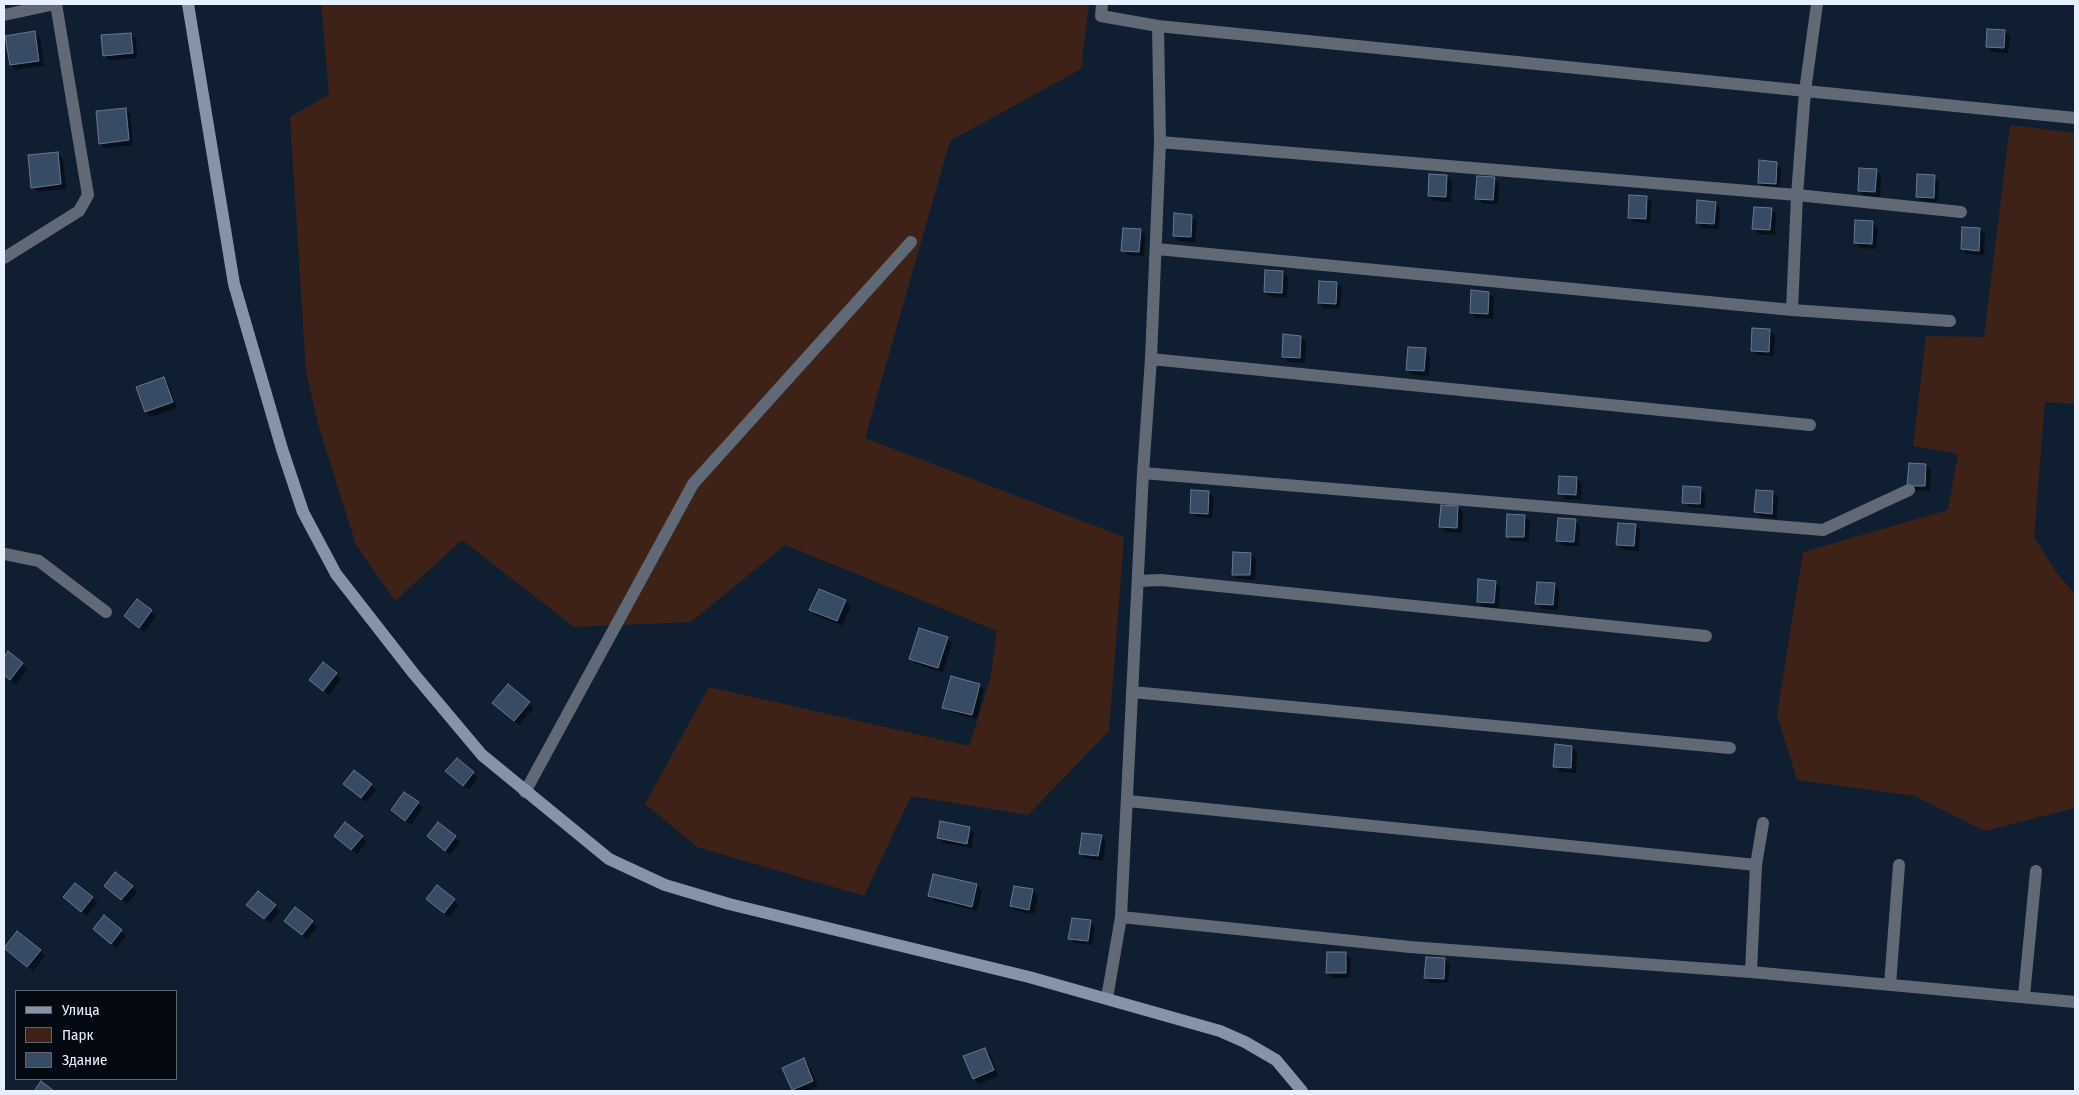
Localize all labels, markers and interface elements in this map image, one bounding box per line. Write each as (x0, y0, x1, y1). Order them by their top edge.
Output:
legend (15, 990, 178, 1080)
text: Улица (62, 1001, 100, 1019)
text: Парк (62, 1026, 93, 1044)
text: Здание (62, 1051, 108, 1069)

